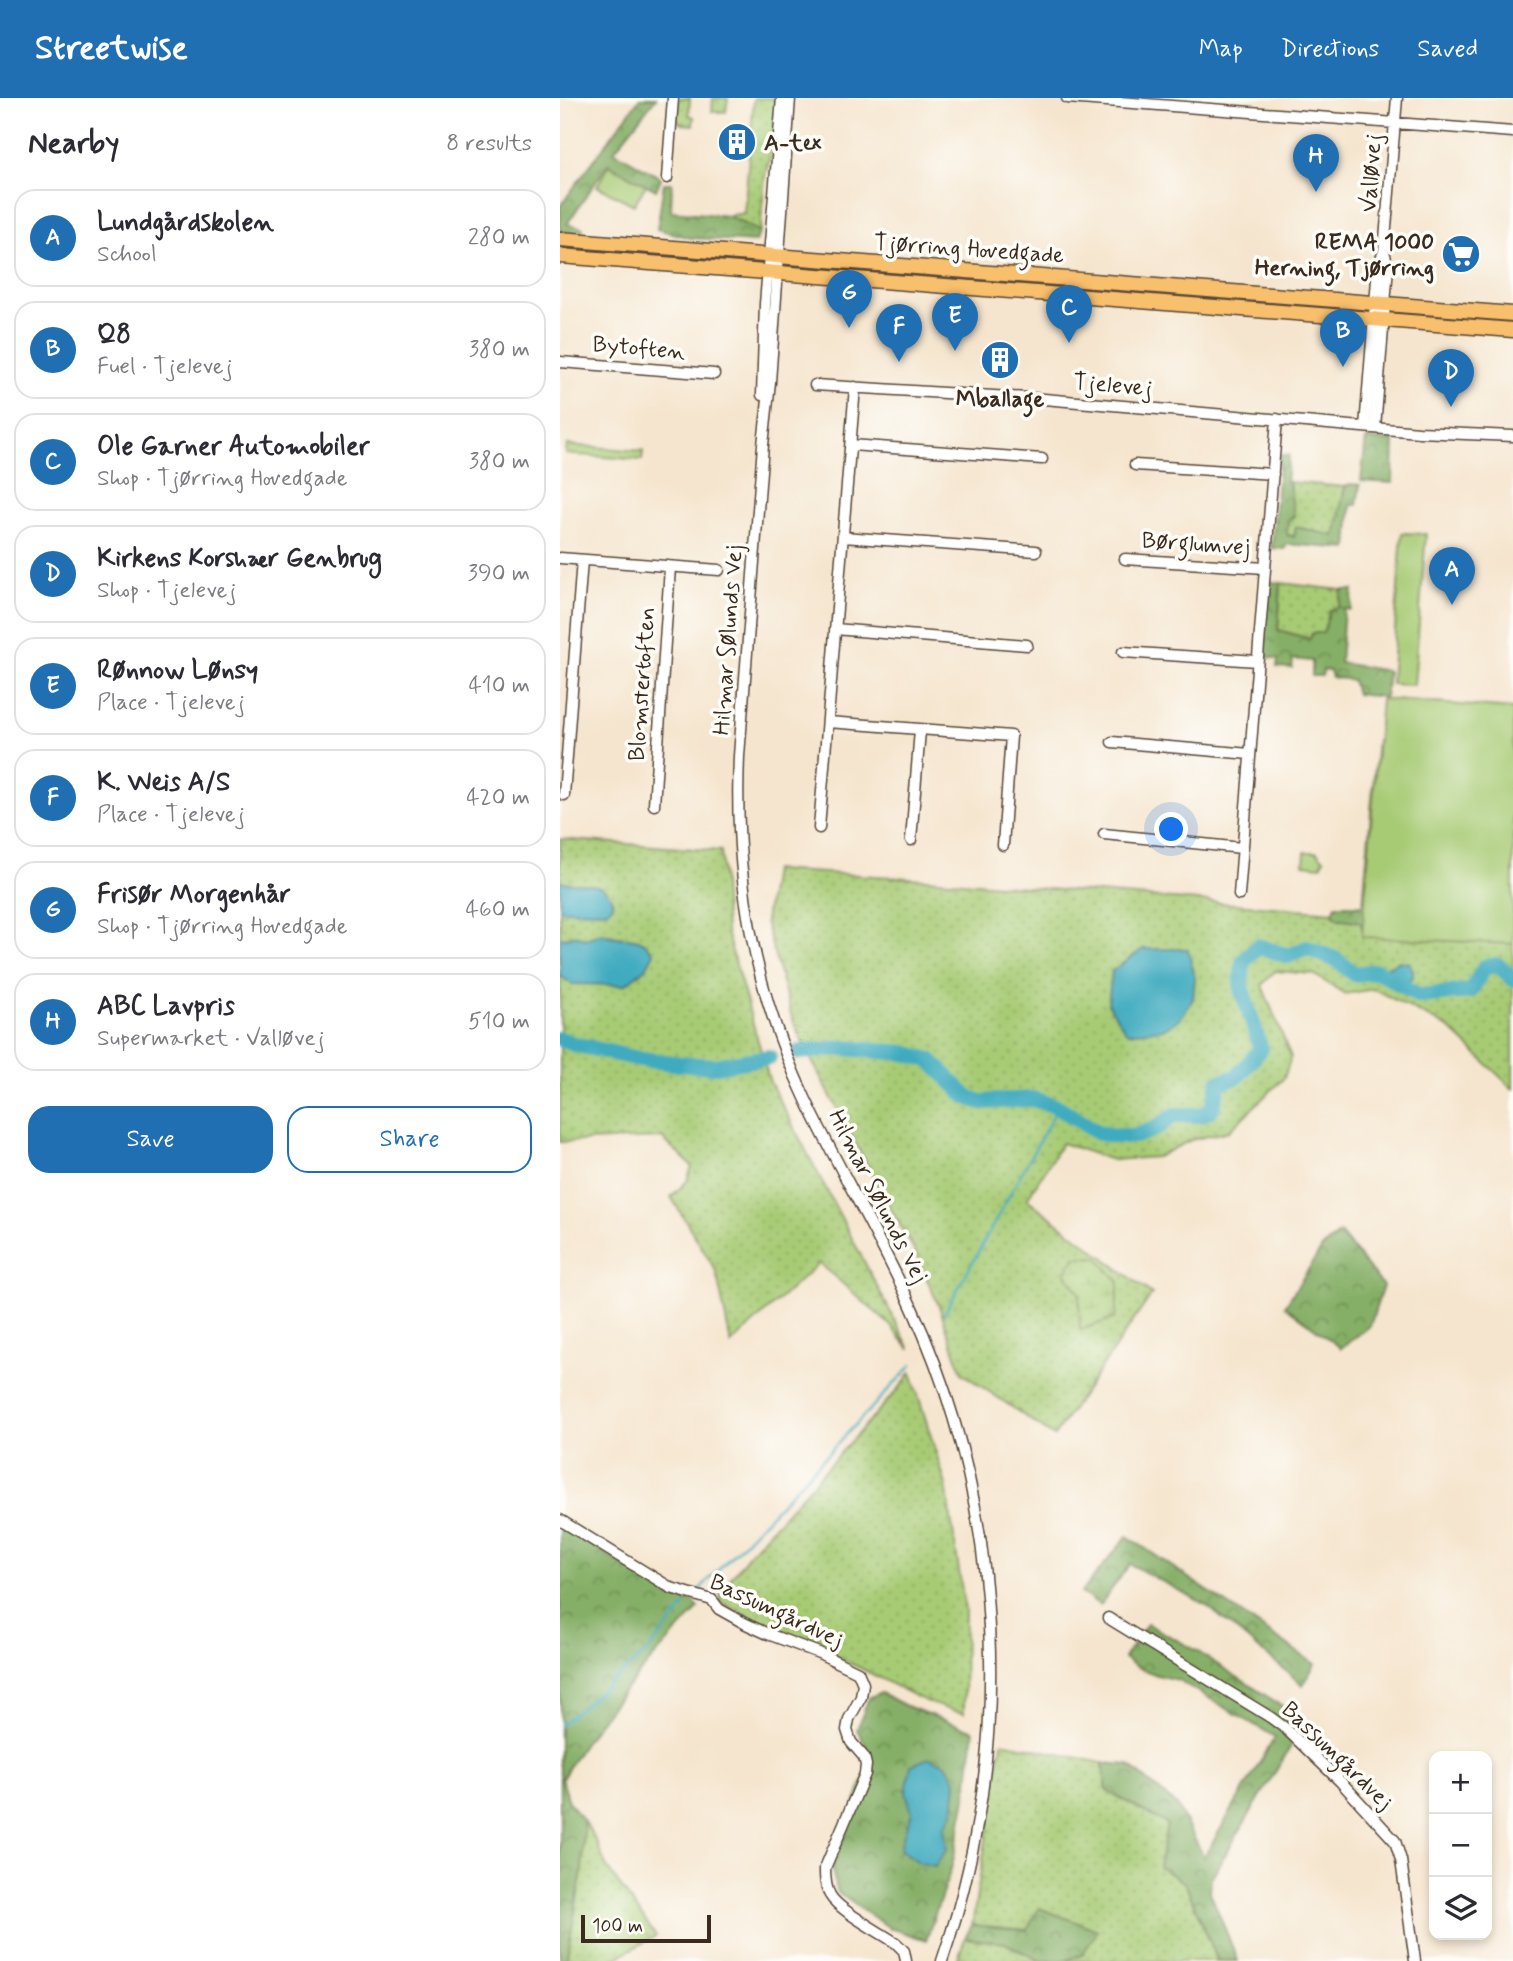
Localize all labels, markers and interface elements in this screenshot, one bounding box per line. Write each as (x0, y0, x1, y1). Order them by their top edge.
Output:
text: Streetwise (35, 27, 188, 71)
text: Map (1199, 34, 1243, 65)
text: Directions (1281, 34, 1379, 65)
text: Saved (1417, 34, 1478, 65)
building icon: A-tex (716, 121, 758, 163)
text: Nearby (28, 124, 119, 163)
text: 8 results (446, 129, 532, 159)
place label: A-tex (764, 129, 822, 159)
street label: Valløvej (1354, 133, 1390, 213)
pin: H (1293, 134, 1339, 192)
text: Lundgårdskolen (97, 206, 274, 240)
text: A (45, 223, 61, 253)
text: 280 m (468, 223, 530, 253)
street label: Tjørring Hovedgade (873, 228, 1065, 274)
place label: REMA 1000 Herning, Tjørring (1255, 228, 1434, 287)
supermarket icon: REMA 1000 Herning, Tjørring (1440, 233, 1482, 275)
text: School (97, 240, 157, 270)
pin: G (826, 270, 872, 328)
pin: C (1046, 285, 1092, 343)
pin: E (932, 293, 978, 351)
pin: F (876, 304, 922, 362)
pin: B (1320, 309, 1366, 367)
text: Q8 (97, 318, 131, 352)
street label: Bytoften (591, 330, 687, 368)
text: B (46, 335, 60, 365)
text: 380 m (469, 335, 530, 365)
building icon: Mballage (979, 339, 1021, 381)
pin: D (1428, 349, 1474, 407)
text: Fuel · Tjelevej (97, 352, 233, 382)
street label: Tjelevej (1072, 368, 1154, 404)
place label: Mballage (956, 385, 1045, 418)
text: Ole Garner Automobiler (97, 430, 370, 464)
text: C (45, 447, 61, 477)
text: 380 m (469, 447, 530, 477)
text: Shop · Tjørring Hovedgade (97, 464, 347, 494)
street label: Børglumvej (1141, 526, 1251, 566)
text: Kirkens Korshær Genbrug (97, 542, 382, 576)
street label: Hilmar Sølunds Vej (707, 544, 751, 736)
pin: A (1429, 547, 1475, 605)
text: D (45, 559, 61, 589)
text: 390 m (468, 559, 530, 589)
text: Shop · Tjelevej (97, 576, 236, 606)
street label: Blomstertoften (623, 606, 663, 762)
text: Rønnow Lønsy (97, 654, 258, 688)
text: E (46, 671, 60, 701)
text: 410 m (468, 671, 530, 701)
text: Place · Tjelevej (97, 688, 245, 718)
text: K. Weis A/S (97, 766, 231, 800)
text: F (47, 783, 59, 813)
text: 420 m (466, 783, 530, 813)
text: Place · Tjelevej (97, 800, 245, 830)
your location (1154, 812, 1188, 846)
text: Frisør Morgenhår (97, 878, 291, 912)
text: G (45, 895, 61, 925)
text: 460 m (466, 895, 530, 925)
text: Shop · Tjørring Hovedgade (97, 912, 347, 942)
text: ABC Lavpris (97, 990, 235, 1024)
text: H (45, 1007, 61, 1037)
text: 510 m (468, 1007, 530, 1037)
text: Supermarket · Valløvej (97, 1024, 325, 1054)
street label: Hilmar Sølunds Vej (821, 1105, 934, 1289)
button: Save (28, 1106, 273, 1173)
button: Share (287, 1106, 532, 1173)
street label: Bassumgårdvej (704, 1568, 848, 1658)
street label: Bassumgårdvej (1273, 1696, 1399, 1819)
map controls (1429, 1751, 1492, 1940)
button: + (1429, 1751, 1492, 1814)
button: − (1429, 1814, 1492, 1877)
button: layers (1429, 1877, 1492, 1940)
scale bar (581, 1912, 710, 1944)
text: 100 m (592, 1914, 643, 1939)

